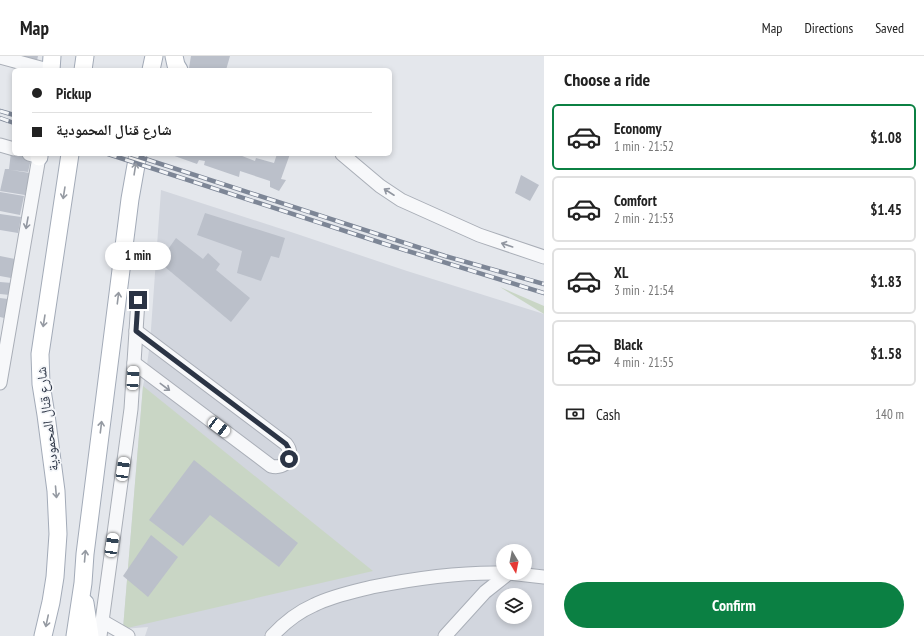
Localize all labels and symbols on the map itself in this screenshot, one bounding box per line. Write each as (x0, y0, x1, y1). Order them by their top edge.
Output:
one-way arrow (131, 163, 139, 176)
one-way arrow (60, 186, 68, 199)
one-way arrow (383, 188, 394, 196)
one-way arrow (23, 216, 31, 229)
one-way arrow (501, 240, 513, 248)
callout: 1 min (105, 242, 171, 270)
route end (129, 291, 147, 309)
one-way arrow (114, 292, 122, 305)
one-way arrow (40, 314, 48, 327)
street label: شارع قنال المحمودية (32, 366, 63, 472)
car (126, 366, 140, 390)
one-way arrow (160, 382, 171, 391)
car (206, 415, 232, 439)
one-way arrow (97, 421, 105, 434)
route start (280, 450, 298, 468)
car (115, 456, 131, 482)
one-way arrow (52, 485, 59, 498)
car (104, 532, 120, 558)
north arrow (496, 544, 532, 580)
one-way arrow (81, 550, 89, 563)
one-way arrow (43, 614, 51, 627)

